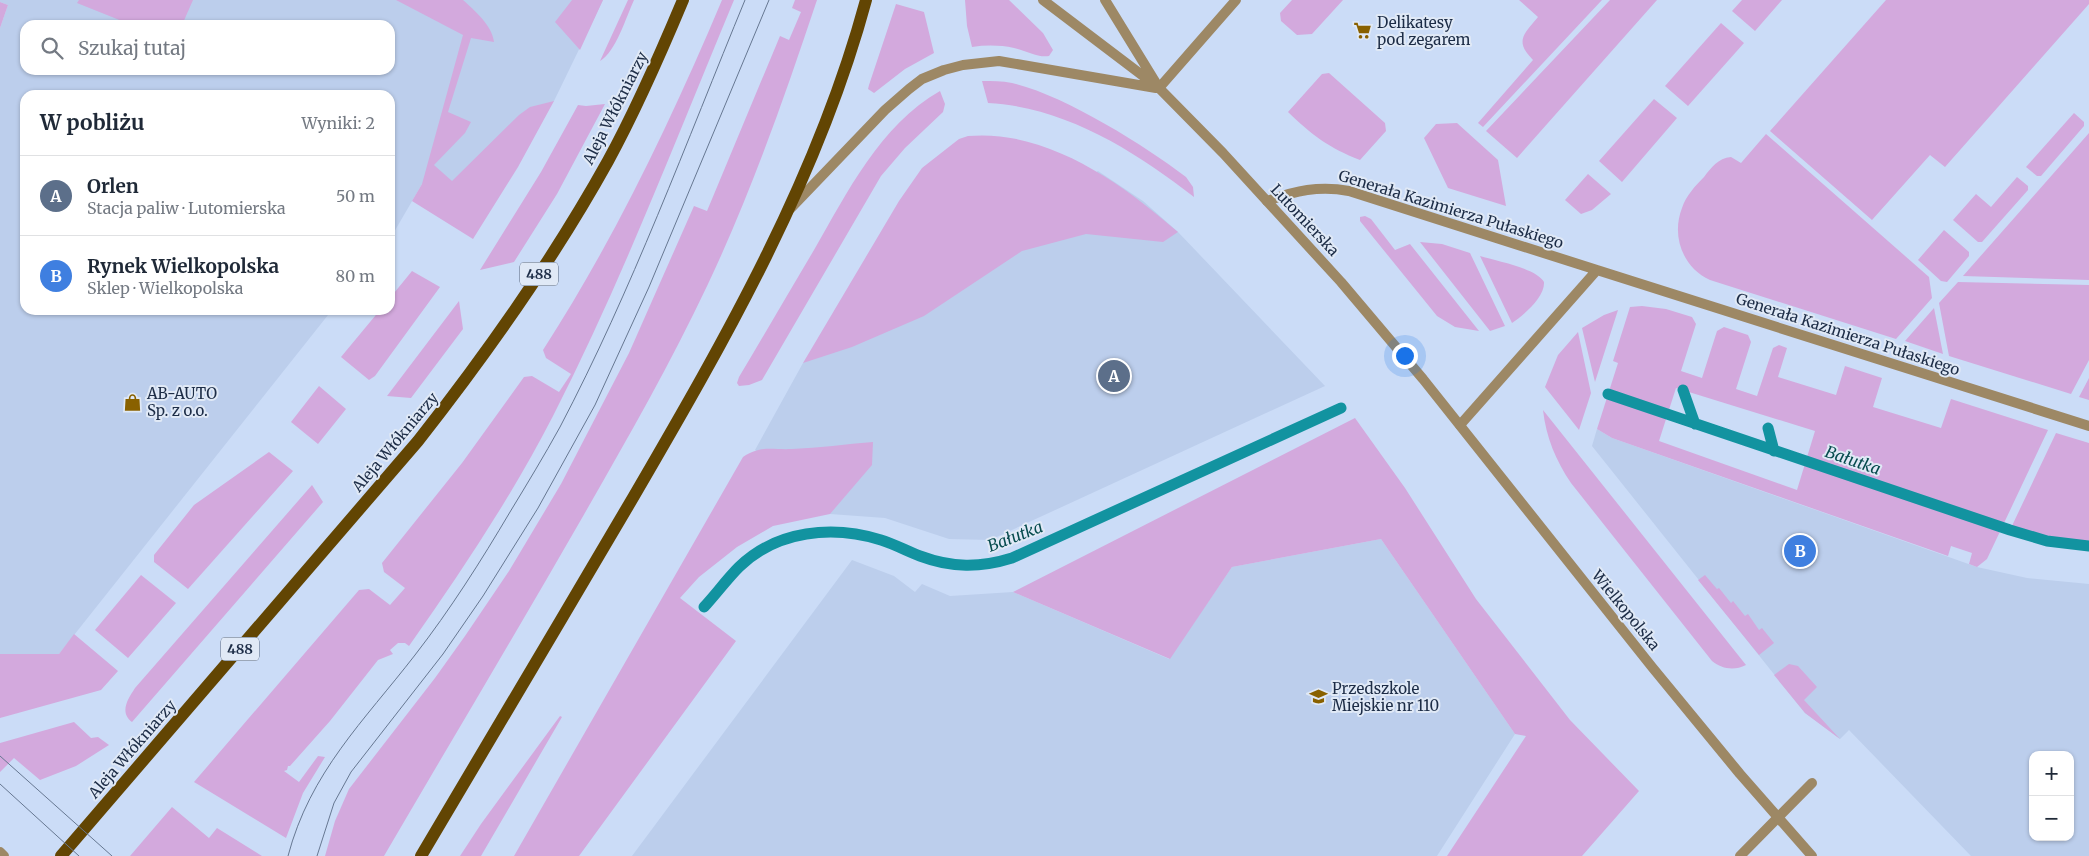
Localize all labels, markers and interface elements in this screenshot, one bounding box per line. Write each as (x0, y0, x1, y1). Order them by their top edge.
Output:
place label: Delikatesy pod zegarem (1377, 13, 1471, 49)
search box (20, 20, 395, 75)
supermarket icon: Delikatesy pod zegarem (1353, 21, 1373, 41)
icon: search (38, 34, 66, 62)
text: Szukaj tutaj (78, 36, 186, 60)
street label: Aleja Włókniarzy (578, 48, 652, 169)
text: W pobliżu (40, 109, 145, 136)
text: Wyniki: 2 (302, 113, 375, 133)
street label: Generała Kazimierza Pułaskiego (1336, 166, 1566, 252)
text: Orlen (87, 174, 139, 198)
street label: Lutomierska (1267, 180, 1343, 260)
text: A (50, 186, 62, 206)
text: 50 m (336, 186, 375, 206)
text: Stacja paliw · Lutomierska (87, 198, 286, 218)
text: Rynek Wielkopolska (87, 254, 279, 278)
road number: 488 (520, 262, 558, 286)
text: B (50, 266, 62, 286)
text: 80 m (336, 266, 375, 286)
text: Sklep · Wielkopolska (87, 278, 243, 298)
street label: Generała Kazimierza Pułaskiego (1734, 289, 1963, 379)
your location (1392, 343, 1418, 369)
pin: A (1098, 357, 1130, 395)
place label: AB-AUTO Sp. z o.o. (146, 384, 217, 420)
street label: Aleja Włókniarzy (347, 388, 442, 496)
shop icon: AB-AUTO Sp. z o.o. (123, 392, 143, 412)
water label: Bałutka (1823, 441, 1883, 479)
water label: Bałutka (985, 516, 1045, 556)
pin: B (1784, 532, 1816, 570)
street label: Wielkopolska (1587, 565, 1664, 654)
road number: 488 (221, 638, 259, 661)
place label: Przedszkole Miejskie nr 110 (1332, 679, 1439, 715)
school or university icon: Przedszkole Miejskie nr 110 (1308, 687, 1328, 707)
street label: Aleja Włókniarzy (83, 696, 180, 803)
map controls (2029, 751, 2074, 841)
button: + (2029, 751, 2074, 796)
button: − (2029, 796, 2074, 841)

